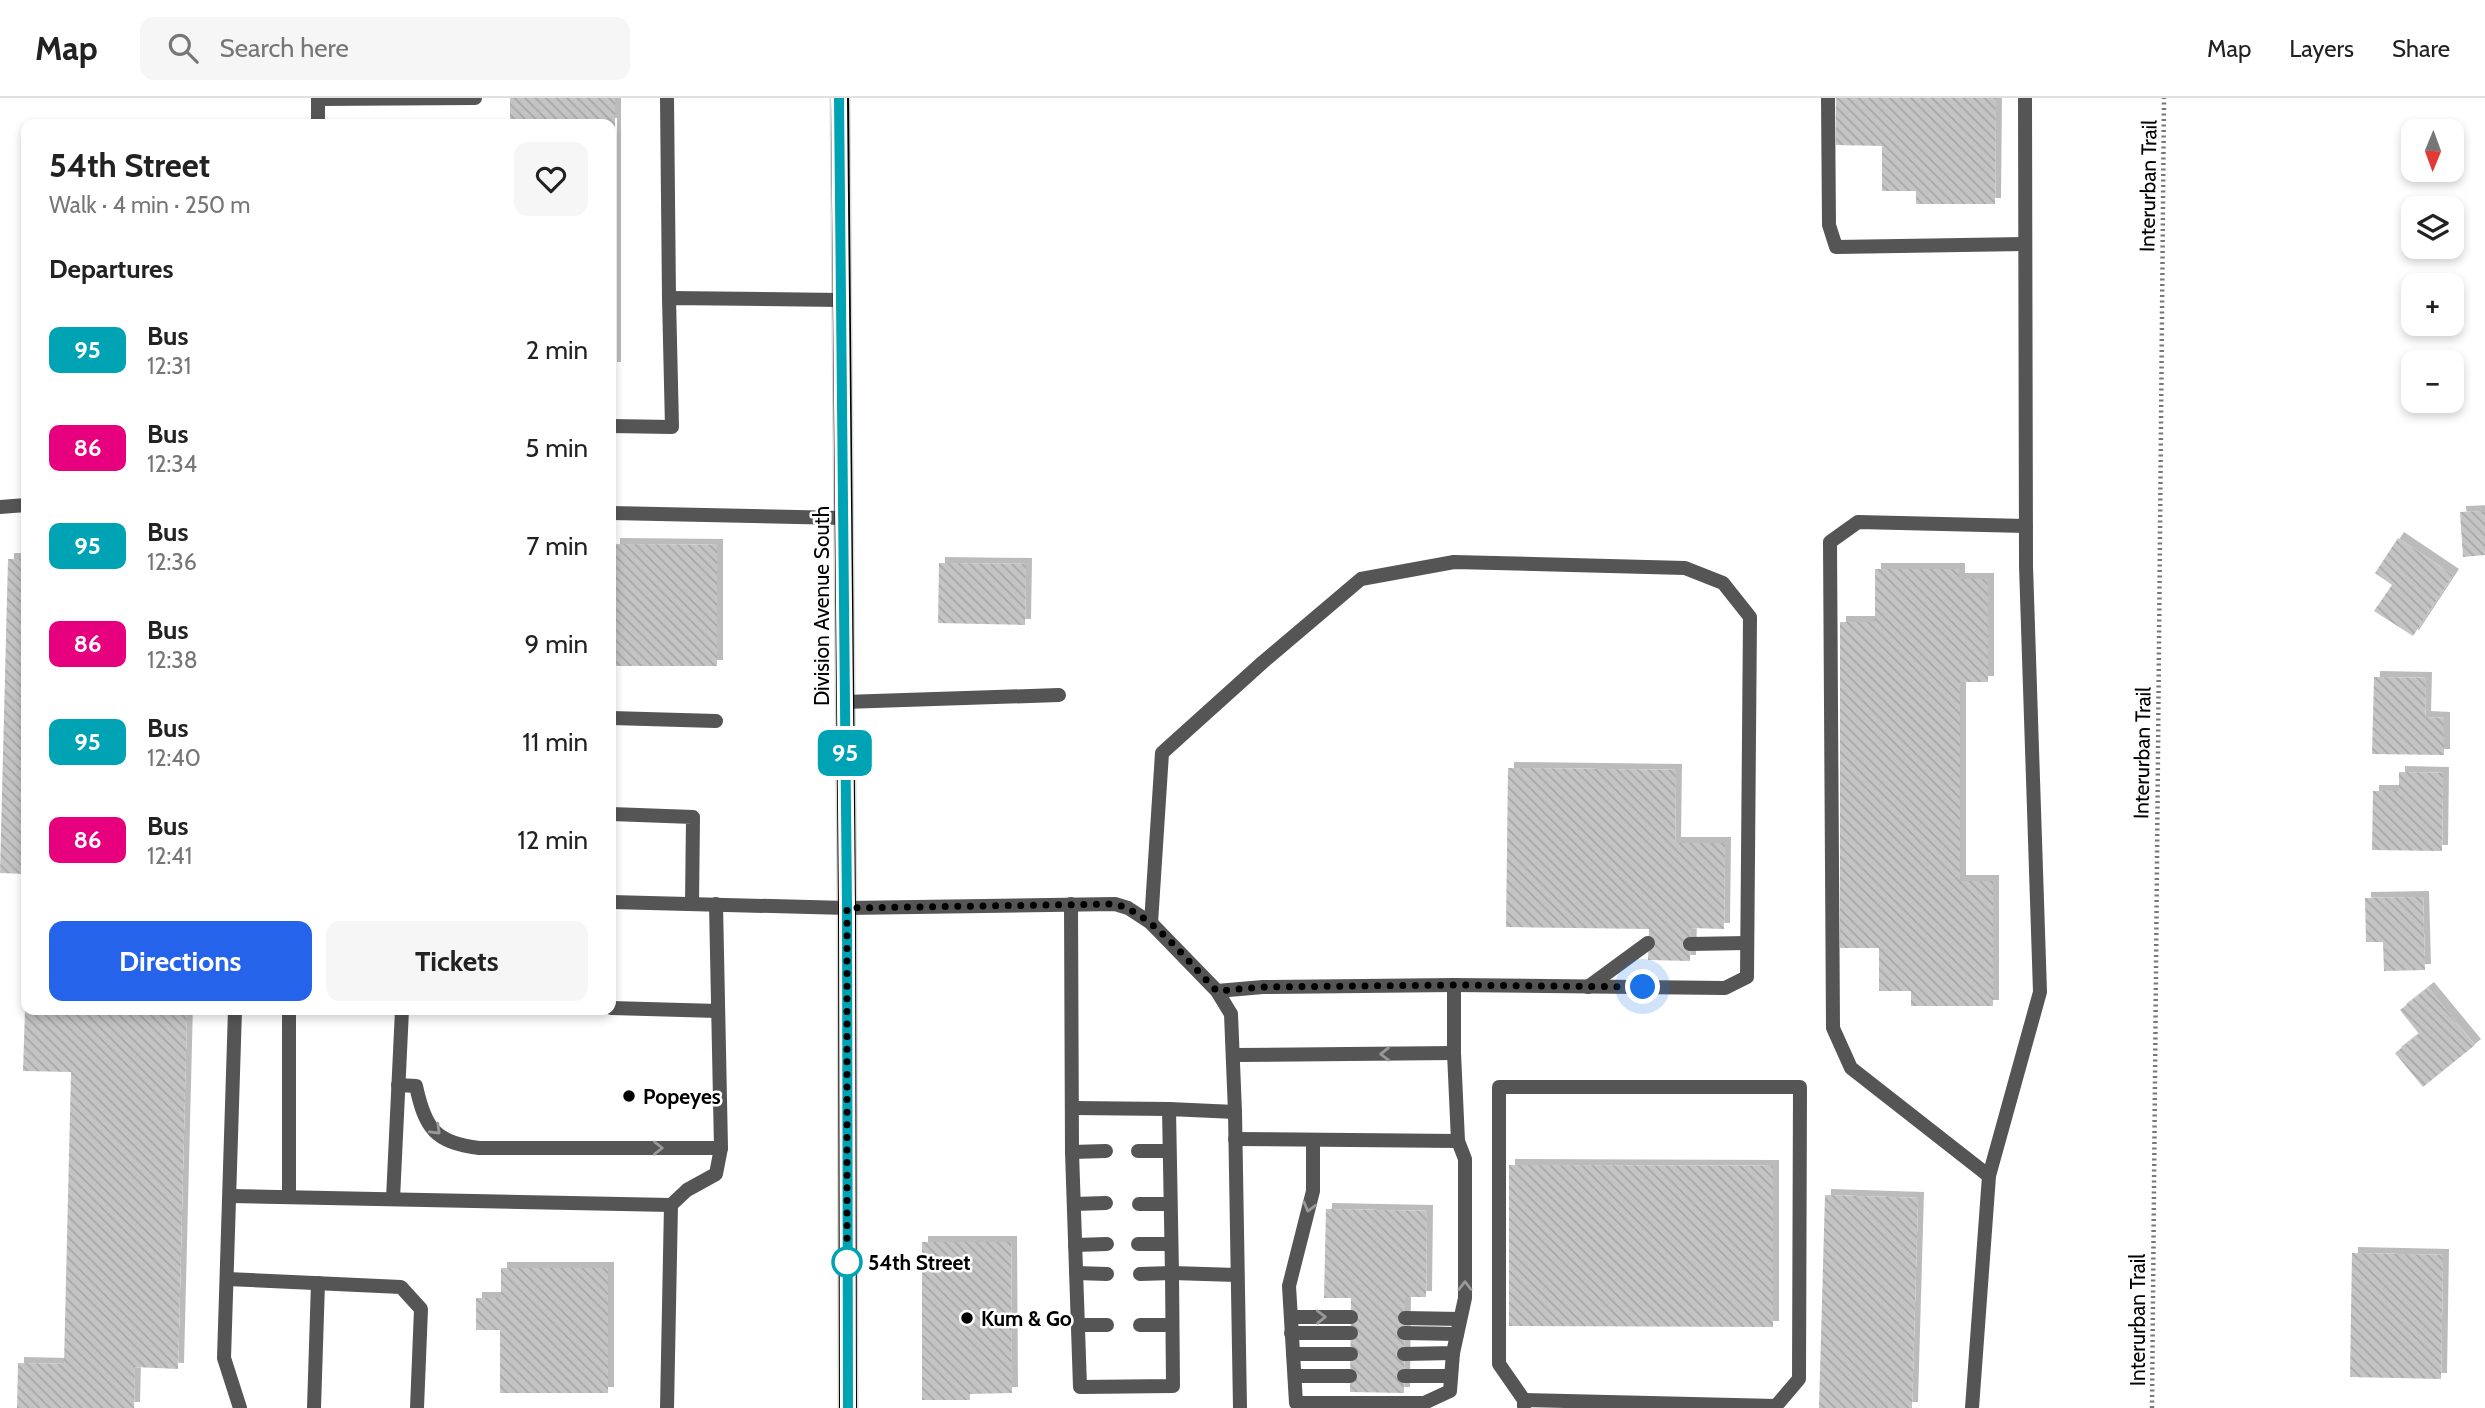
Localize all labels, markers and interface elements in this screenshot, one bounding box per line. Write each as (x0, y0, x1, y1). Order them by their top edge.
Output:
search box (140, 17, 630, 80)
text: Map (35, 28, 98, 68)
icon: search (164, 29, 202, 67)
text: Search here (220, 32, 349, 64)
text: Map (2207, 34, 2251, 63)
text: Layers (2289, 34, 2354, 63)
text: Share (2392, 34, 2450, 63)
north arrow (2401, 119, 2464, 182)
map controls (2401, 119, 2464, 413)
street label: Interurban Trail (2134, 120, 2162, 252)
button: heart (514, 142, 588, 216)
text: 54th Street (49, 145, 210, 185)
text: Walk · 4 min · 250 m (49, 191, 251, 219)
button: layers (2401, 196, 2464, 259)
text: Departures (49, 253, 173, 285)
button: + (2401, 273, 2464, 336)
text: Bus (147, 320, 188, 352)
text: 2 min (526, 334, 588, 366)
text: 95 (74, 335, 101, 364)
button: − (2401, 350, 2464, 413)
text: 12:31 (147, 352, 191, 380)
text: Bus (147, 418, 188, 450)
text: 5 min (525, 432, 588, 464)
text: 86 (74, 433, 101, 462)
text: 12:34 (147, 450, 197, 478)
street label: Division Avenue South (809, 506, 834, 706)
text: Bus (147, 516, 188, 548)
text: 7 min (526, 530, 588, 562)
text: 95 (74, 531, 101, 560)
text: 12:36 (147, 548, 197, 576)
text: Bus (147, 614, 188, 646)
text: 9 min (525, 628, 588, 660)
text: 86 (74, 629, 101, 658)
text: 12:38 (147, 646, 198, 674)
street label: Interurban Trail (2128, 687, 2156, 819)
text: Bus (147, 712, 188, 744)
text: 11 min (522, 726, 588, 758)
text: 95 (74, 727, 101, 756)
line badge: 95 (814, 730, 876, 776)
text: 95 (832, 738, 858, 767)
text: 12:40 (147, 744, 201, 772)
text: Bus (147, 810, 188, 842)
text: 12 min (517, 824, 588, 856)
text: 86 (74, 825, 101, 854)
text: 12:41 (147, 842, 192, 870)
button: Directions (49, 921, 312, 1001)
button: Tickets (326, 921, 588, 1001)
your location (1625, 969, 1660, 1004)
one-way arrow (1380, 1046, 1390, 1062)
place label: Popeyes (643, 1084, 721, 1109)
marker: Popeyes (621, 1088, 637, 1104)
one-way arrow (428, 1122, 441, 1134)
one-way arrow (653, 1140, 664, 1156)
one-way arrow (1303, 1201, 1317, 1213)
marker: 54th Street (832, 1247, 862, 1277)
place label: 54th Street (868, 1250, 971, 1275)
street label: Interurban Trail (2125, 1254, 2150, 1386)
one-way arrow (1457, 1280, 1473, 1291)
place label: Kum & Go (981, 1306, 1072, 1331)
one-way arrow (1316, 1309, 1327, 1325)
marker: Kum & Go (959, 1310, 975, 1326)

